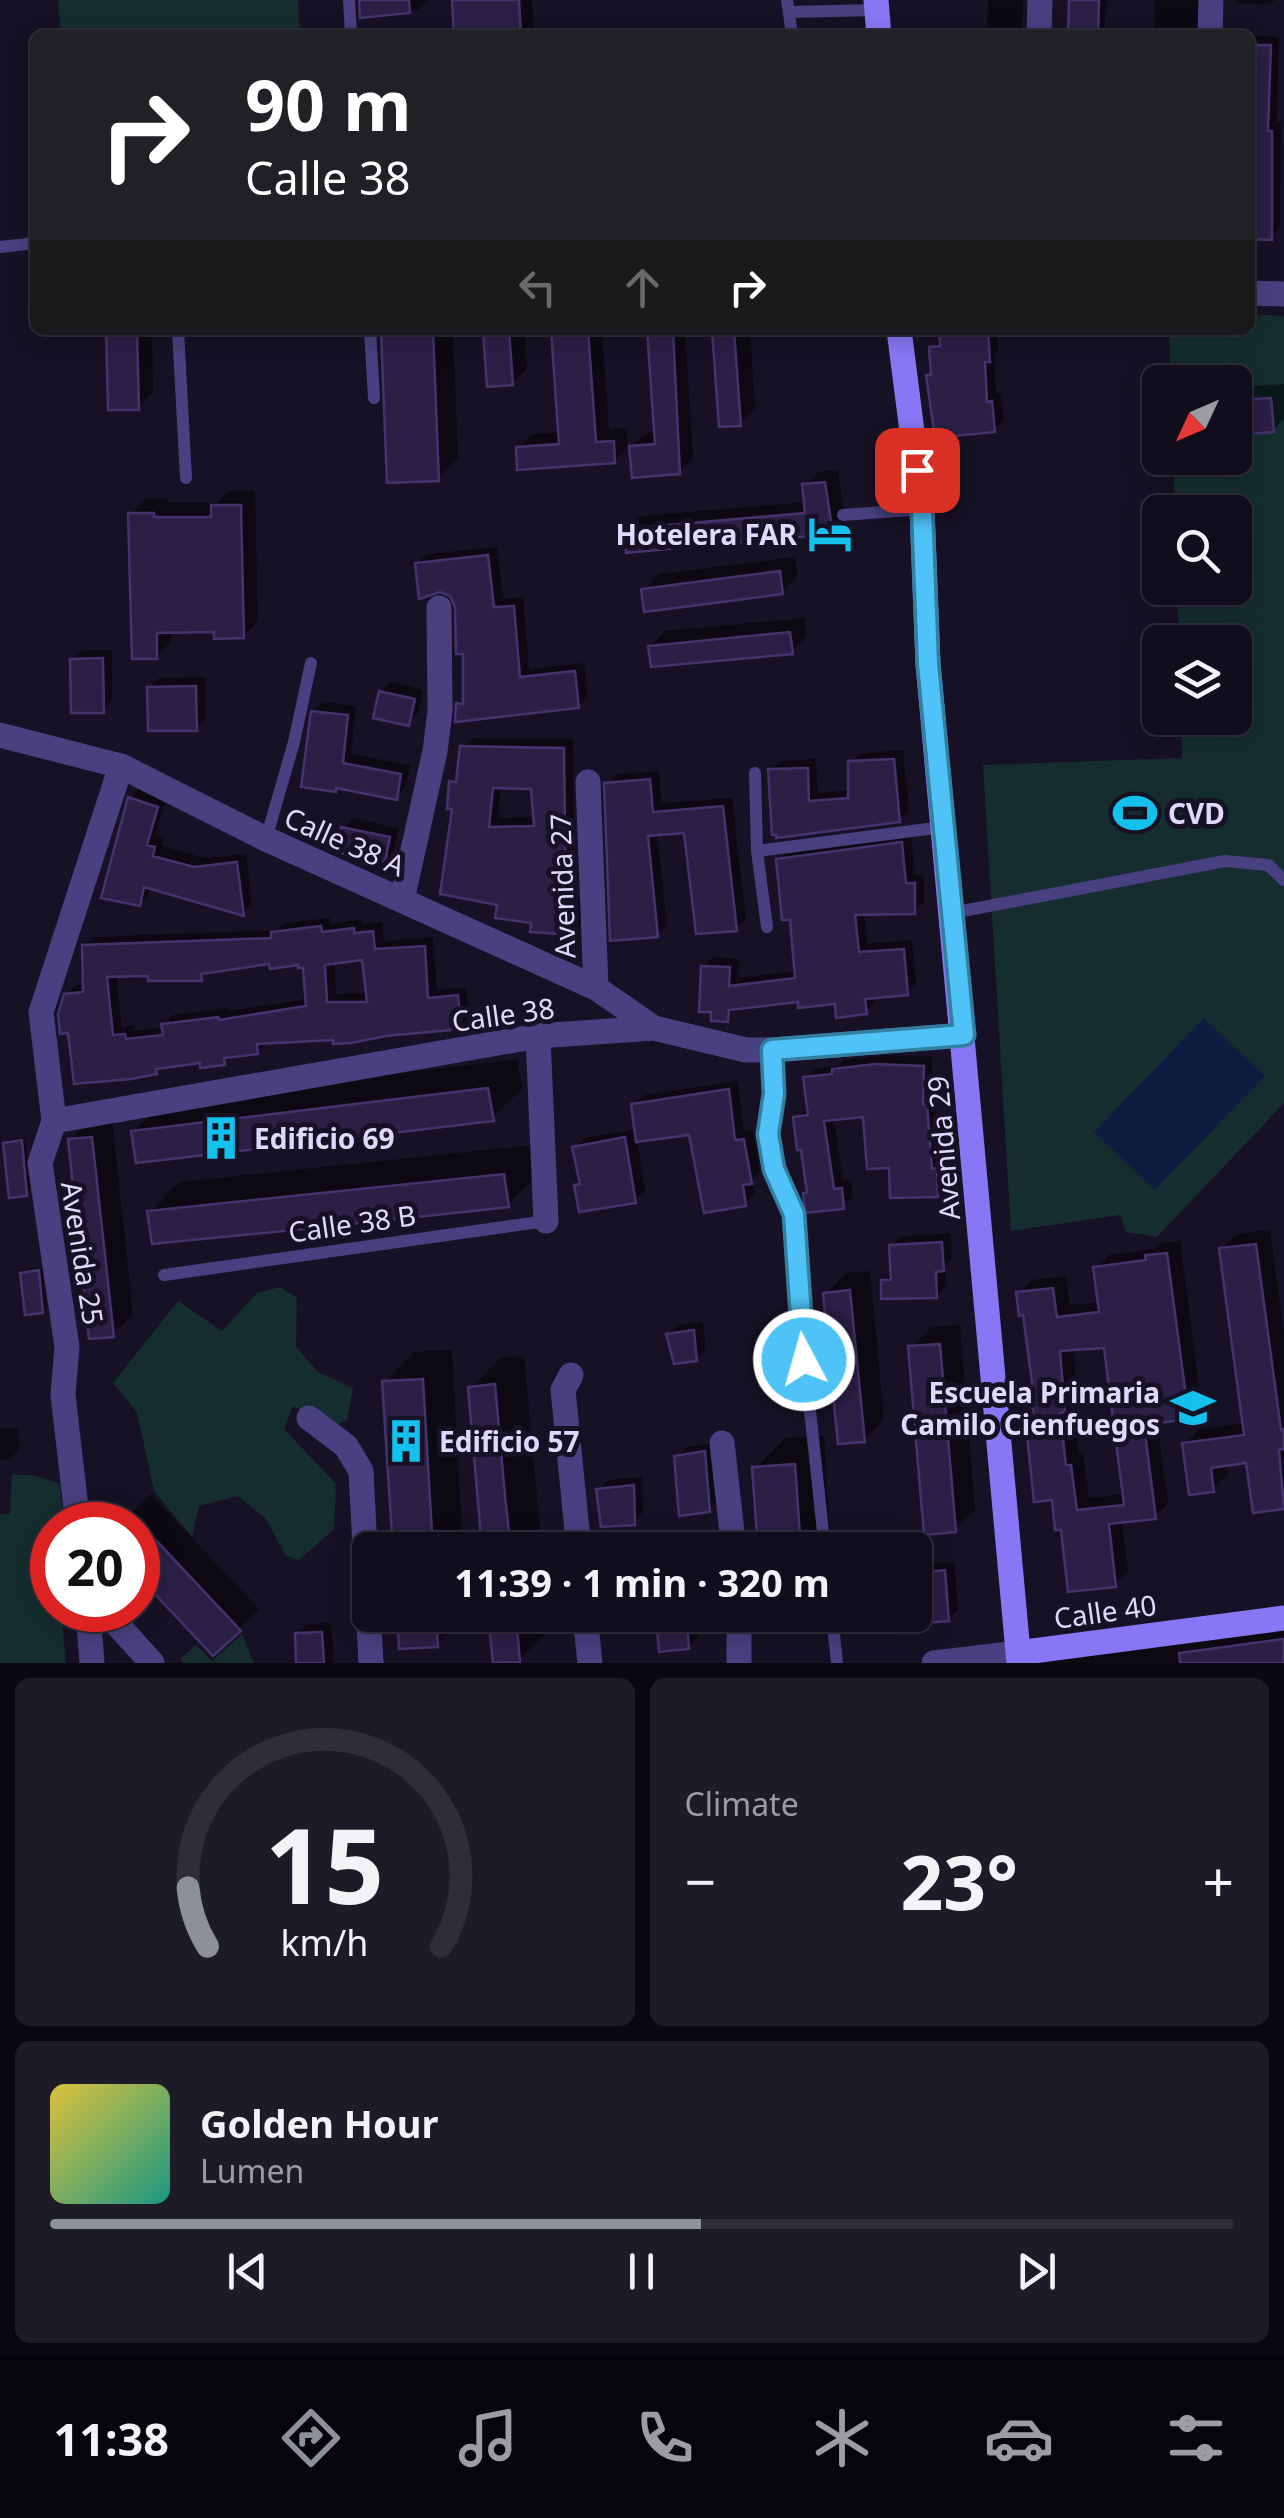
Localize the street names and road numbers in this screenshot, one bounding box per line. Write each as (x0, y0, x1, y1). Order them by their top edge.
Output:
street label: Calle 38 A (279, 798, 411, 884)
street label: Avenida 27 (540, 813, 584, 959)
street label: Calle 38 (449, 988, 557, 1040)
street label: Avenida 29 (918, 1074, 968, 1222)
street label: Avenida 25 (53, 1179, 113, 1327)
street label: Calle 38 B (286, 1195, 418, 1251)
street label: Calle 40 (1051, 1585, 1159, 1637)

